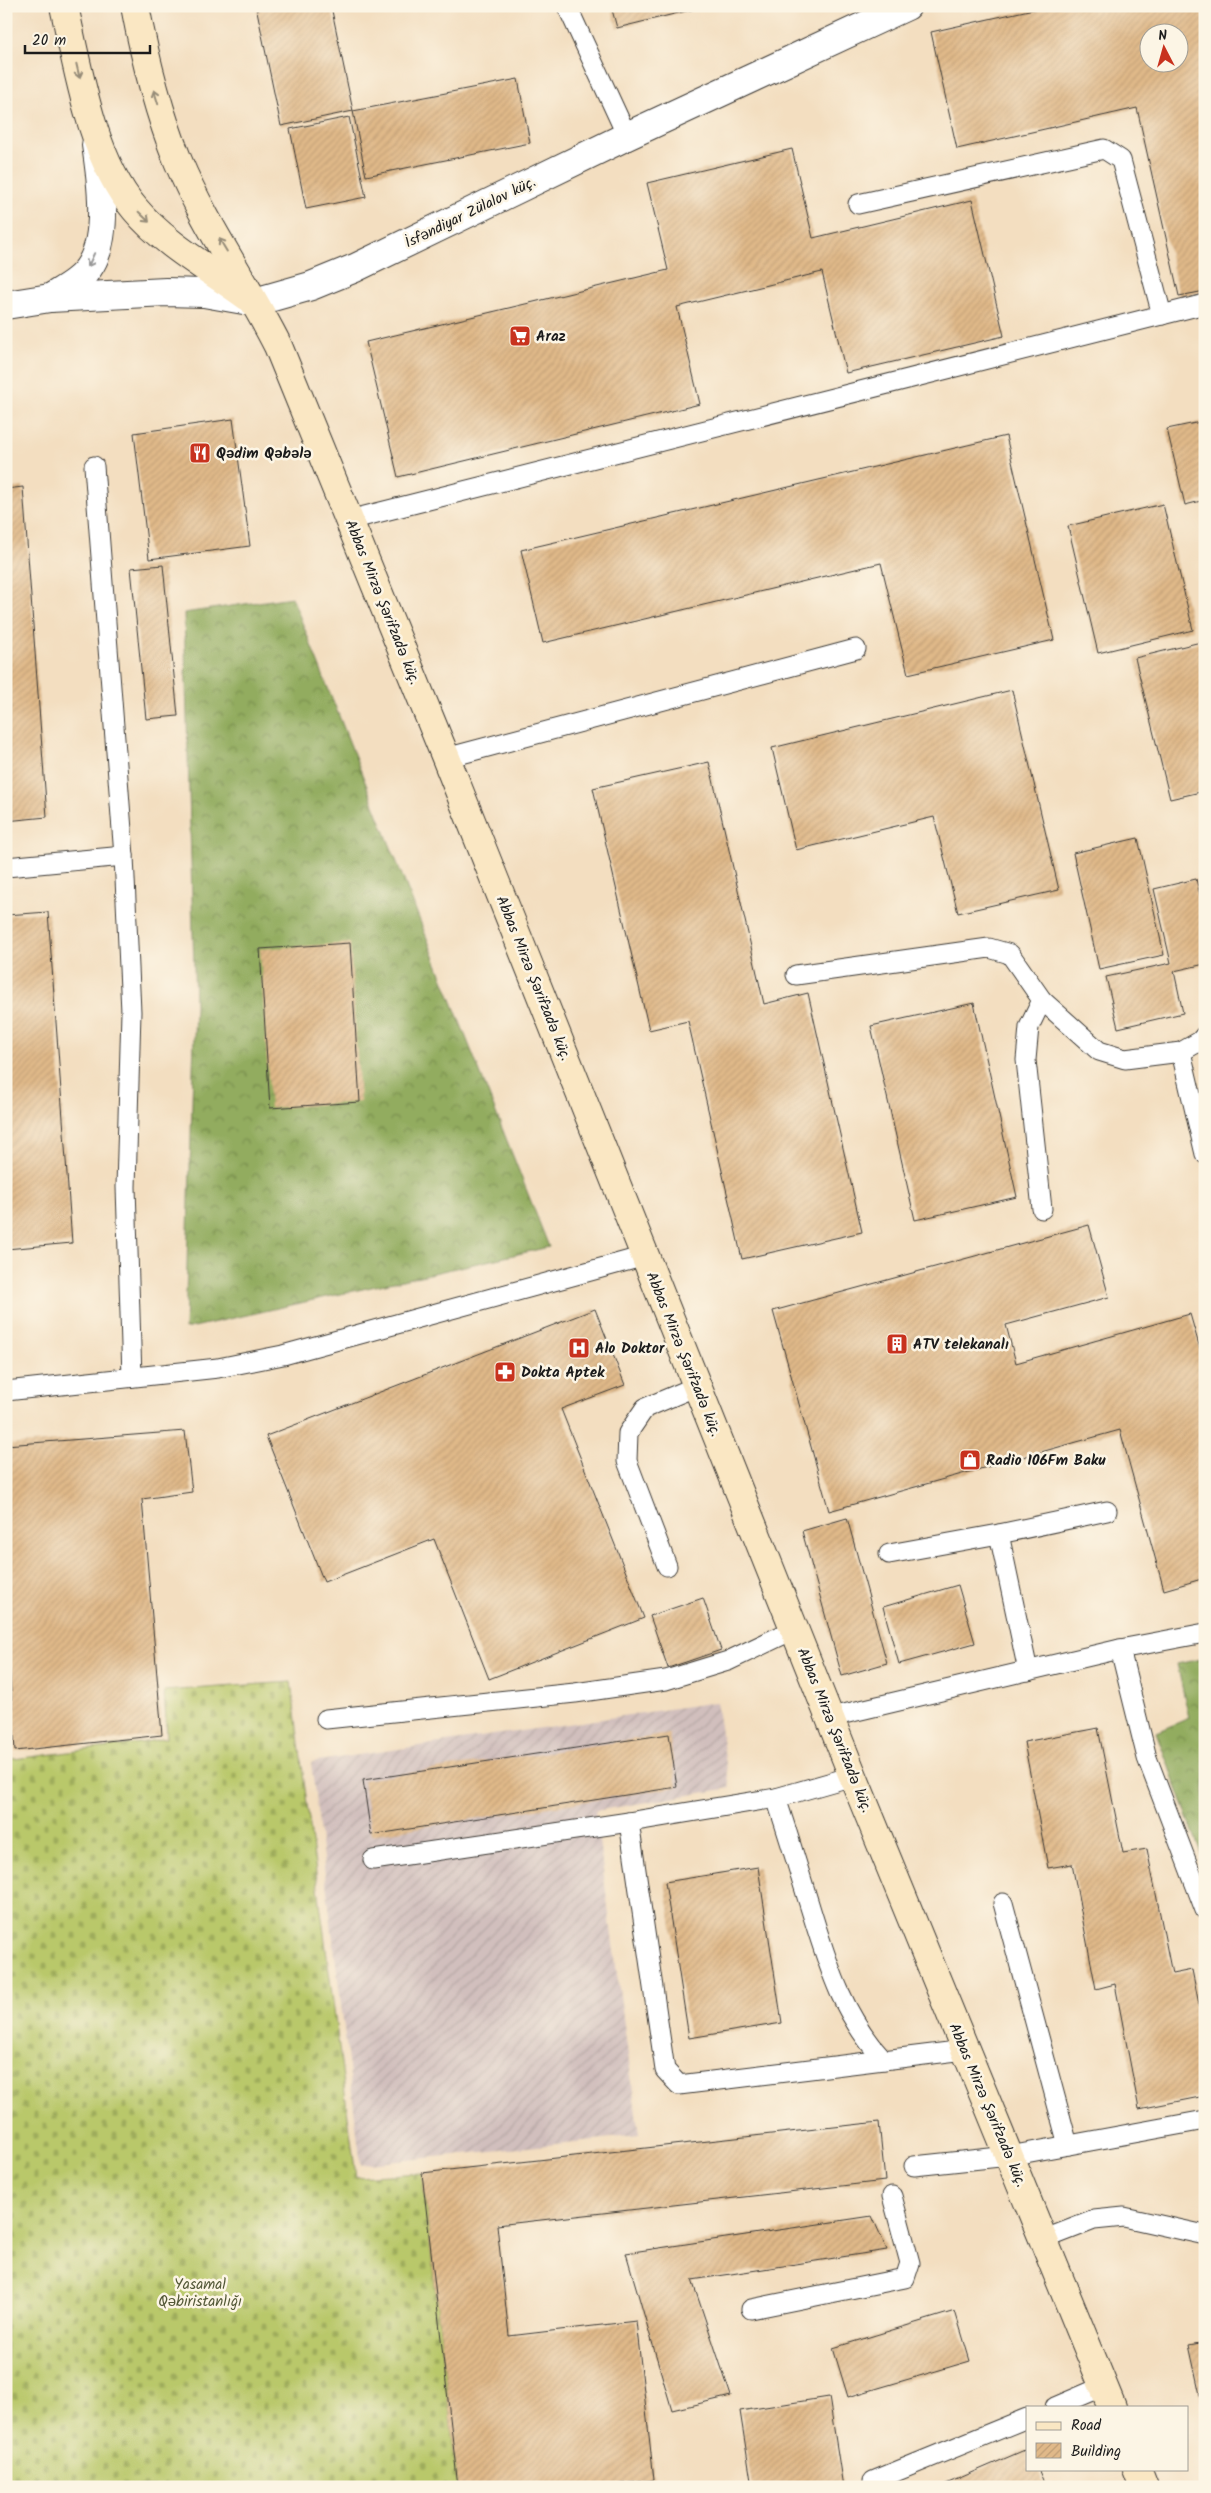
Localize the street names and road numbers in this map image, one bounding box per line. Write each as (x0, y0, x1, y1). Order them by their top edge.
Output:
street label: İsfəndiyar Zülalov küç. (401, 171, 540, 255)
street label: Abbas Mirzə Şərifzadə küç. (338, 516, 426, 689)
street label: Abbas Mirzə Şərifzadə küç. (489, 892, 577, 1065)
street label: Abbas Mirzə Şərifzadə küç. (639, 1268, 727, 1441)
street label: Abbas Mirzə Şərifzadə küç. (790, 1644, 878, 1817)
street label: Abbas Mirzə Şərifzadə küç. (942, 2020, 1033, 2191)

